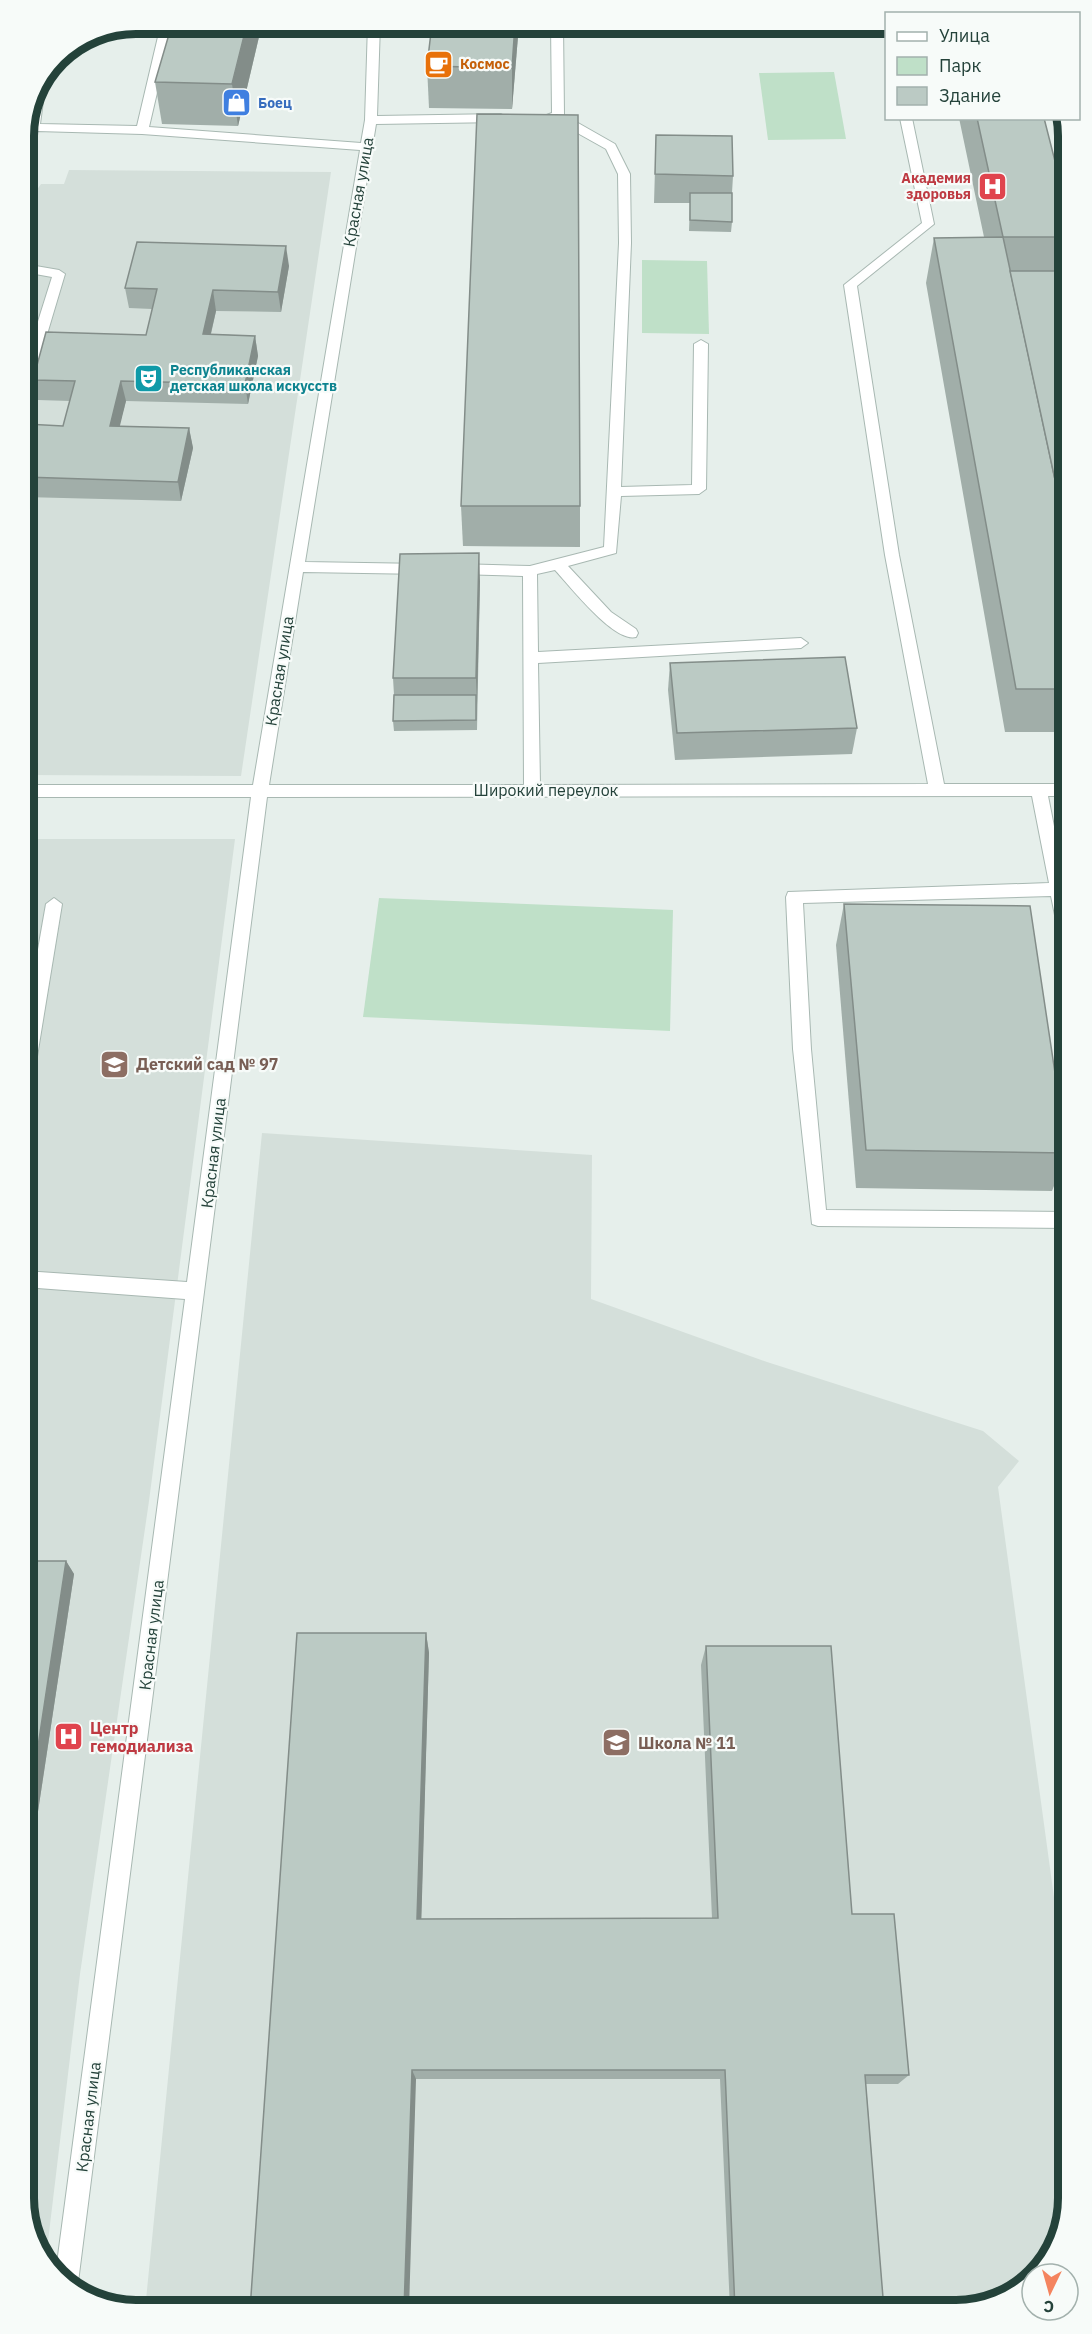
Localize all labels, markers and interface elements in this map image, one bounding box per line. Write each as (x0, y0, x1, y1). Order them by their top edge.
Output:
legend (885, 12, 1080, 120)
text: Улица (939, 24, 990, 47)
cafe icon: Космос (423, 48, 455, 80)
text: Парк (939, 54, 982, 77)
place label: Космос (460, 55, 510, 73)
text: Здание (939, 84, 1001, 107)
shop icon: Боец (221, 87, 253, 119)
place label: Боец (258, 94, 292, 112)
street label: Красная улица (339, 135, 378, 248)
place label: Академия здоровья (901, 169, 971, 203)
hospital icon: Академия здоровья (976, 170, 1008, 202)
place label: Республиканская детская школа искусств (170, 361, 337, 395)
theatre icon: Республиканская детская школа искусств (133, 362, 165, 394)
street label: Красная улица (260, 614, 298, 727)
street label: Широкий переулок (474, 780, 619, 800)
school or university icon: Детский сад № 97 (99, 1048, 131, 1080)
place label: Детский сад № 97 (136, 1054, 278, 1074)
street label: Красная улица (196, 1096, 230, 1209)
street label: Красная улица (134, 1578, 168, 1691)
place label: Центр гемодиализа (90, 1718, 193, 1756)
hospital icon: Центр гемодиализа (53, 1721, 85, 1753)
school or university icon: Школа № 11 (601, 1727, 633, 1759)
place label: Школа № 11 (638, 1733, 736, 1753)
street label: Красная улица (71, 2060, 105, 2173)
north arrow (1020, 2262, 1080, 2322)
text: С (1043, 2297, 1055, 2317)

